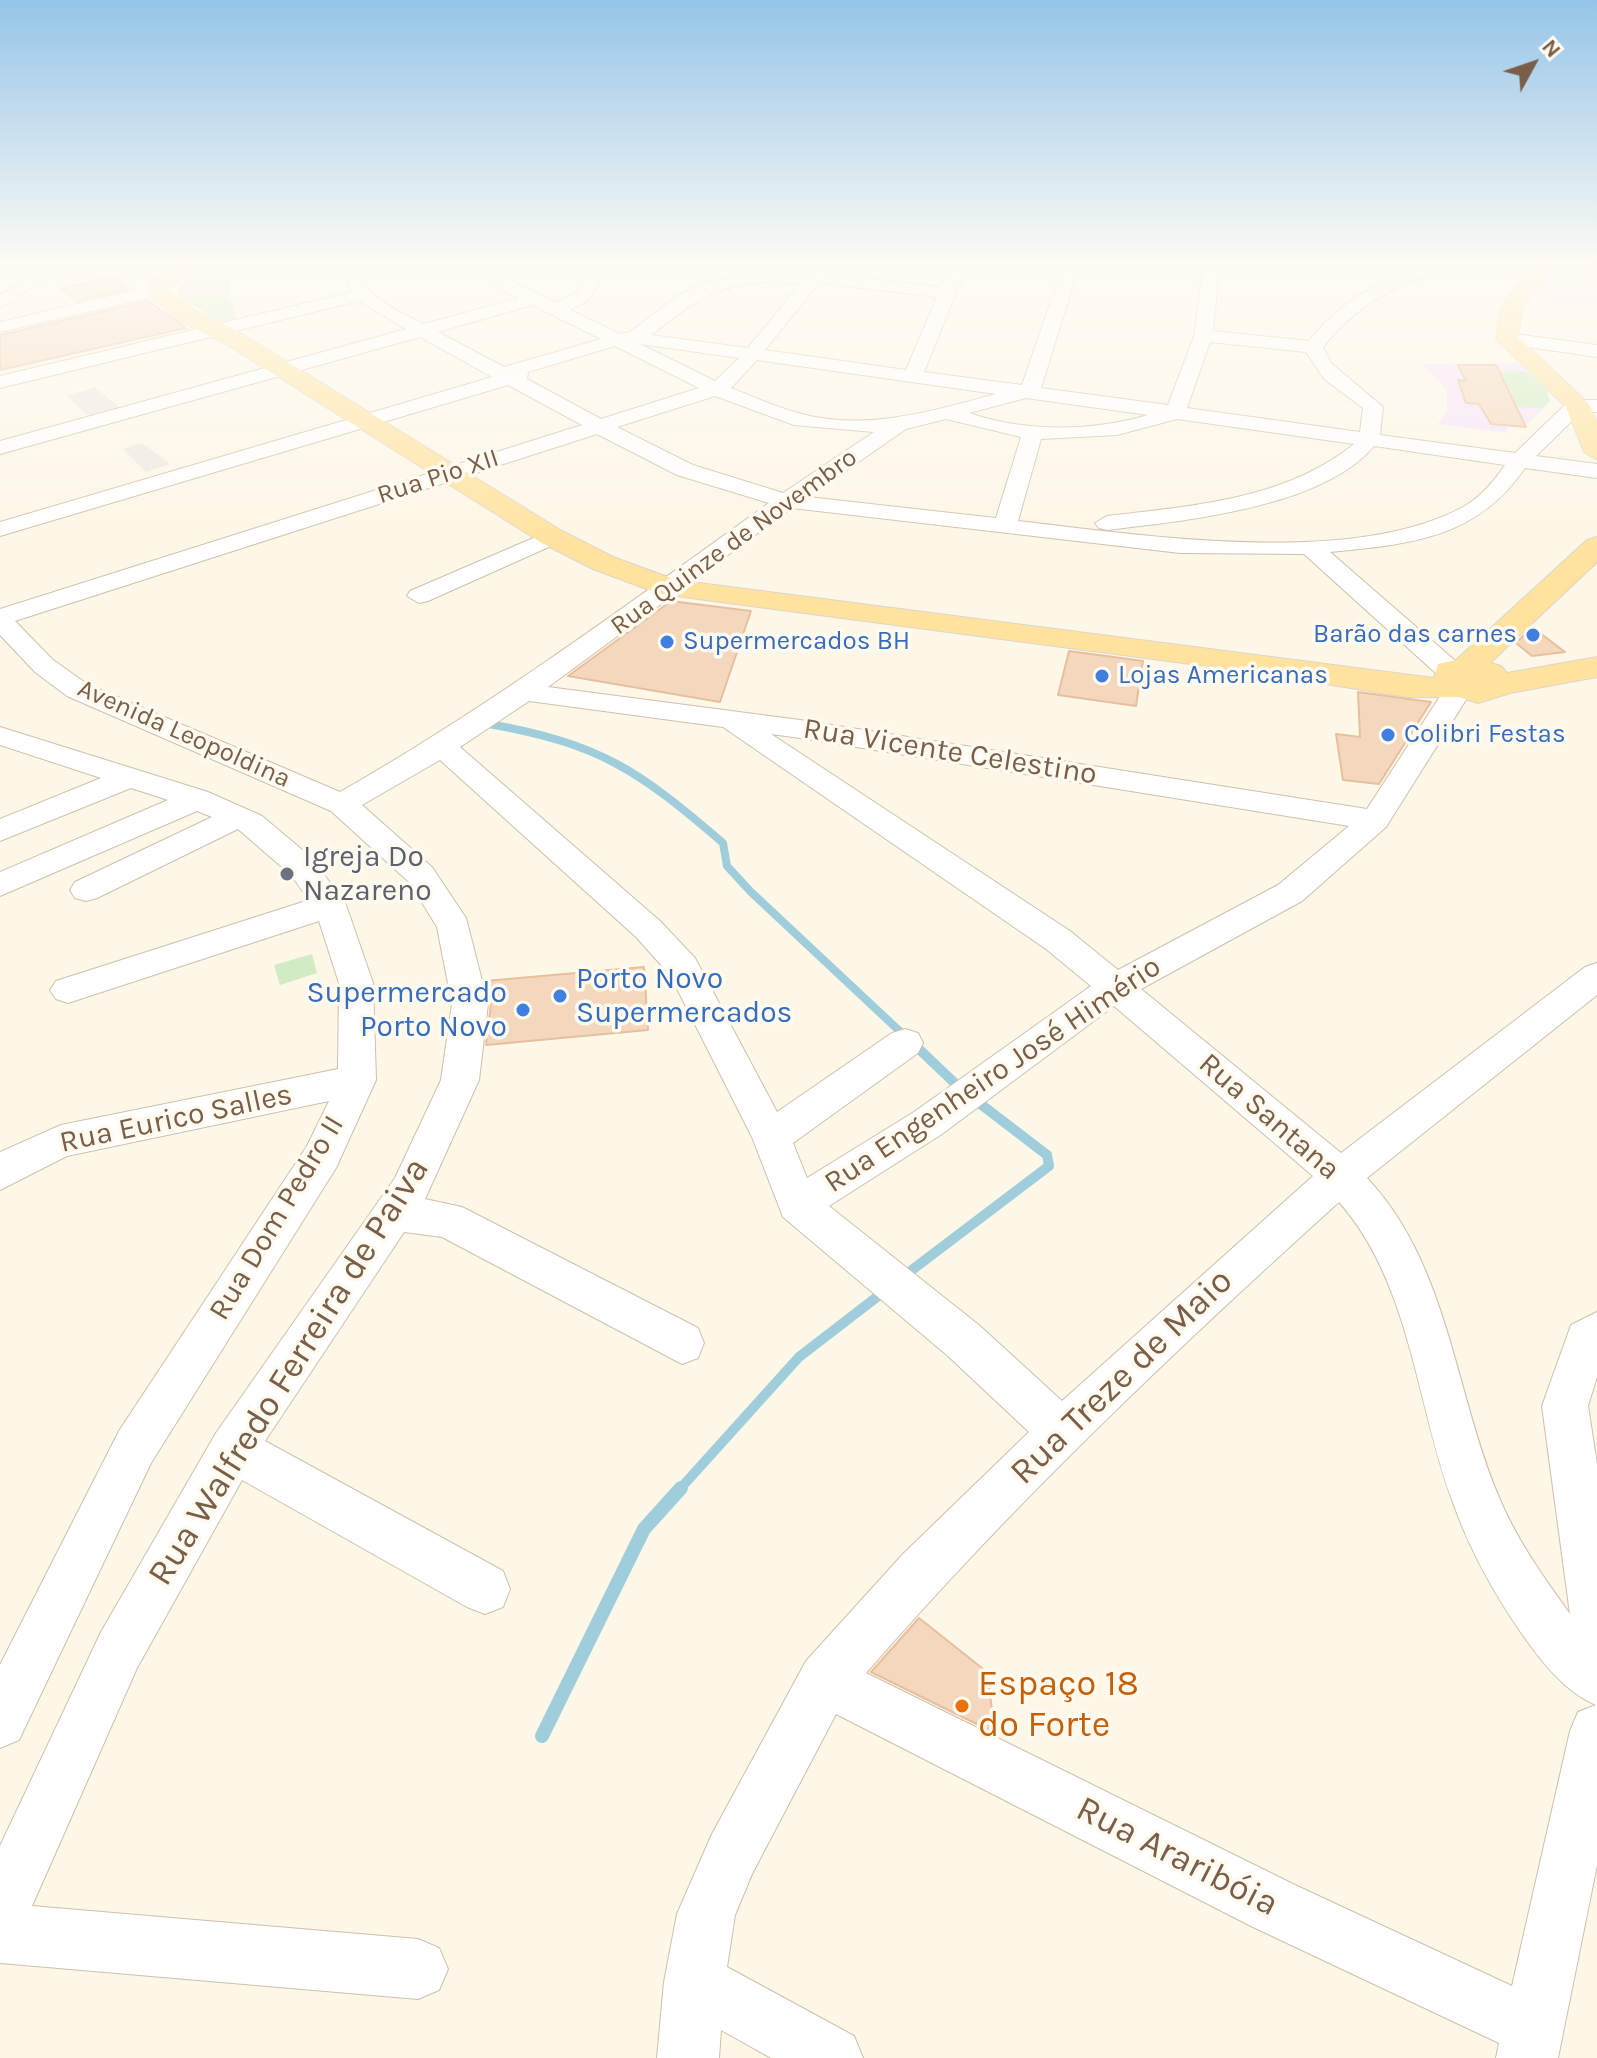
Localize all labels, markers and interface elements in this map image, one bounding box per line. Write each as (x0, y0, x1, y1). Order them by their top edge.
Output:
north arrow (1493, 24, 1573, 104)
text: N (1536, 34, 1566, 63)
street label: Rua Quinze de Novembro (605, 442, 863, 642)
street label: Rua Pio XII (373, 443, 503, 511)
place label: Barão das carnes (1313, 619, 1517, 651)
place label: Supermercados BH (683, 626, 910, 658)
marker: Barão das carnes (1524, 626, 1542, 644)
marker: Supermercados BH (658, 633, 676, 651)
place label: Lojas Americanas (1118, 660, 1328, 692)
marker: Lojas Americanas (1093, 667, 1111, 685)
street label: Avenida Leopoldina (73, 673, 295, 795)
street label: Rua Vicente Celestino (801, 711, 1099, 793)
place label: Colibri Festas (1404, 719, 1566, 751)
marker: Colibri Festas (1379, 726, 1397, 744)
place label: Igreja Do Nazareno (303, 839, 432, 910)
marker: Igreja Do Nazareno (278, 865, 296, 883)
street label: Rua Engenheiro José Himério (818, 949, 1168, 1201)
place label: Porto Novo Supermercados (576, 961, 792, 1032)
place label: Supermercado Porto Novo (306, 975, 507, 1046)
marker: Porto Novo Supermercados (551, 987, 569, 1005)
marker: Supermercado Porto Novo (514, 1001, 532, 1019)
street label: Rua Santana (1191, 1046, 1347, 1188)
street label: Rua Eurico Salles (57, 1077, 295, 1161)
street label: Rua Dom Pedro II (202, 1109, 352, 1327)
street label: Rua Walfredo Ferreira de Paiva (139, 1150, 439, 1594)
street label: Rua Treze de Maio (1002, 1260, 1242, 1494)
place label: Espaço 18 do Forte (978, 1663, 1139, 1748)
marker: Espaço 18 do Forte (953, 1697, 971, 1715)
street label: Rua Araribóia (1069, 1788, 1285, 1926)

